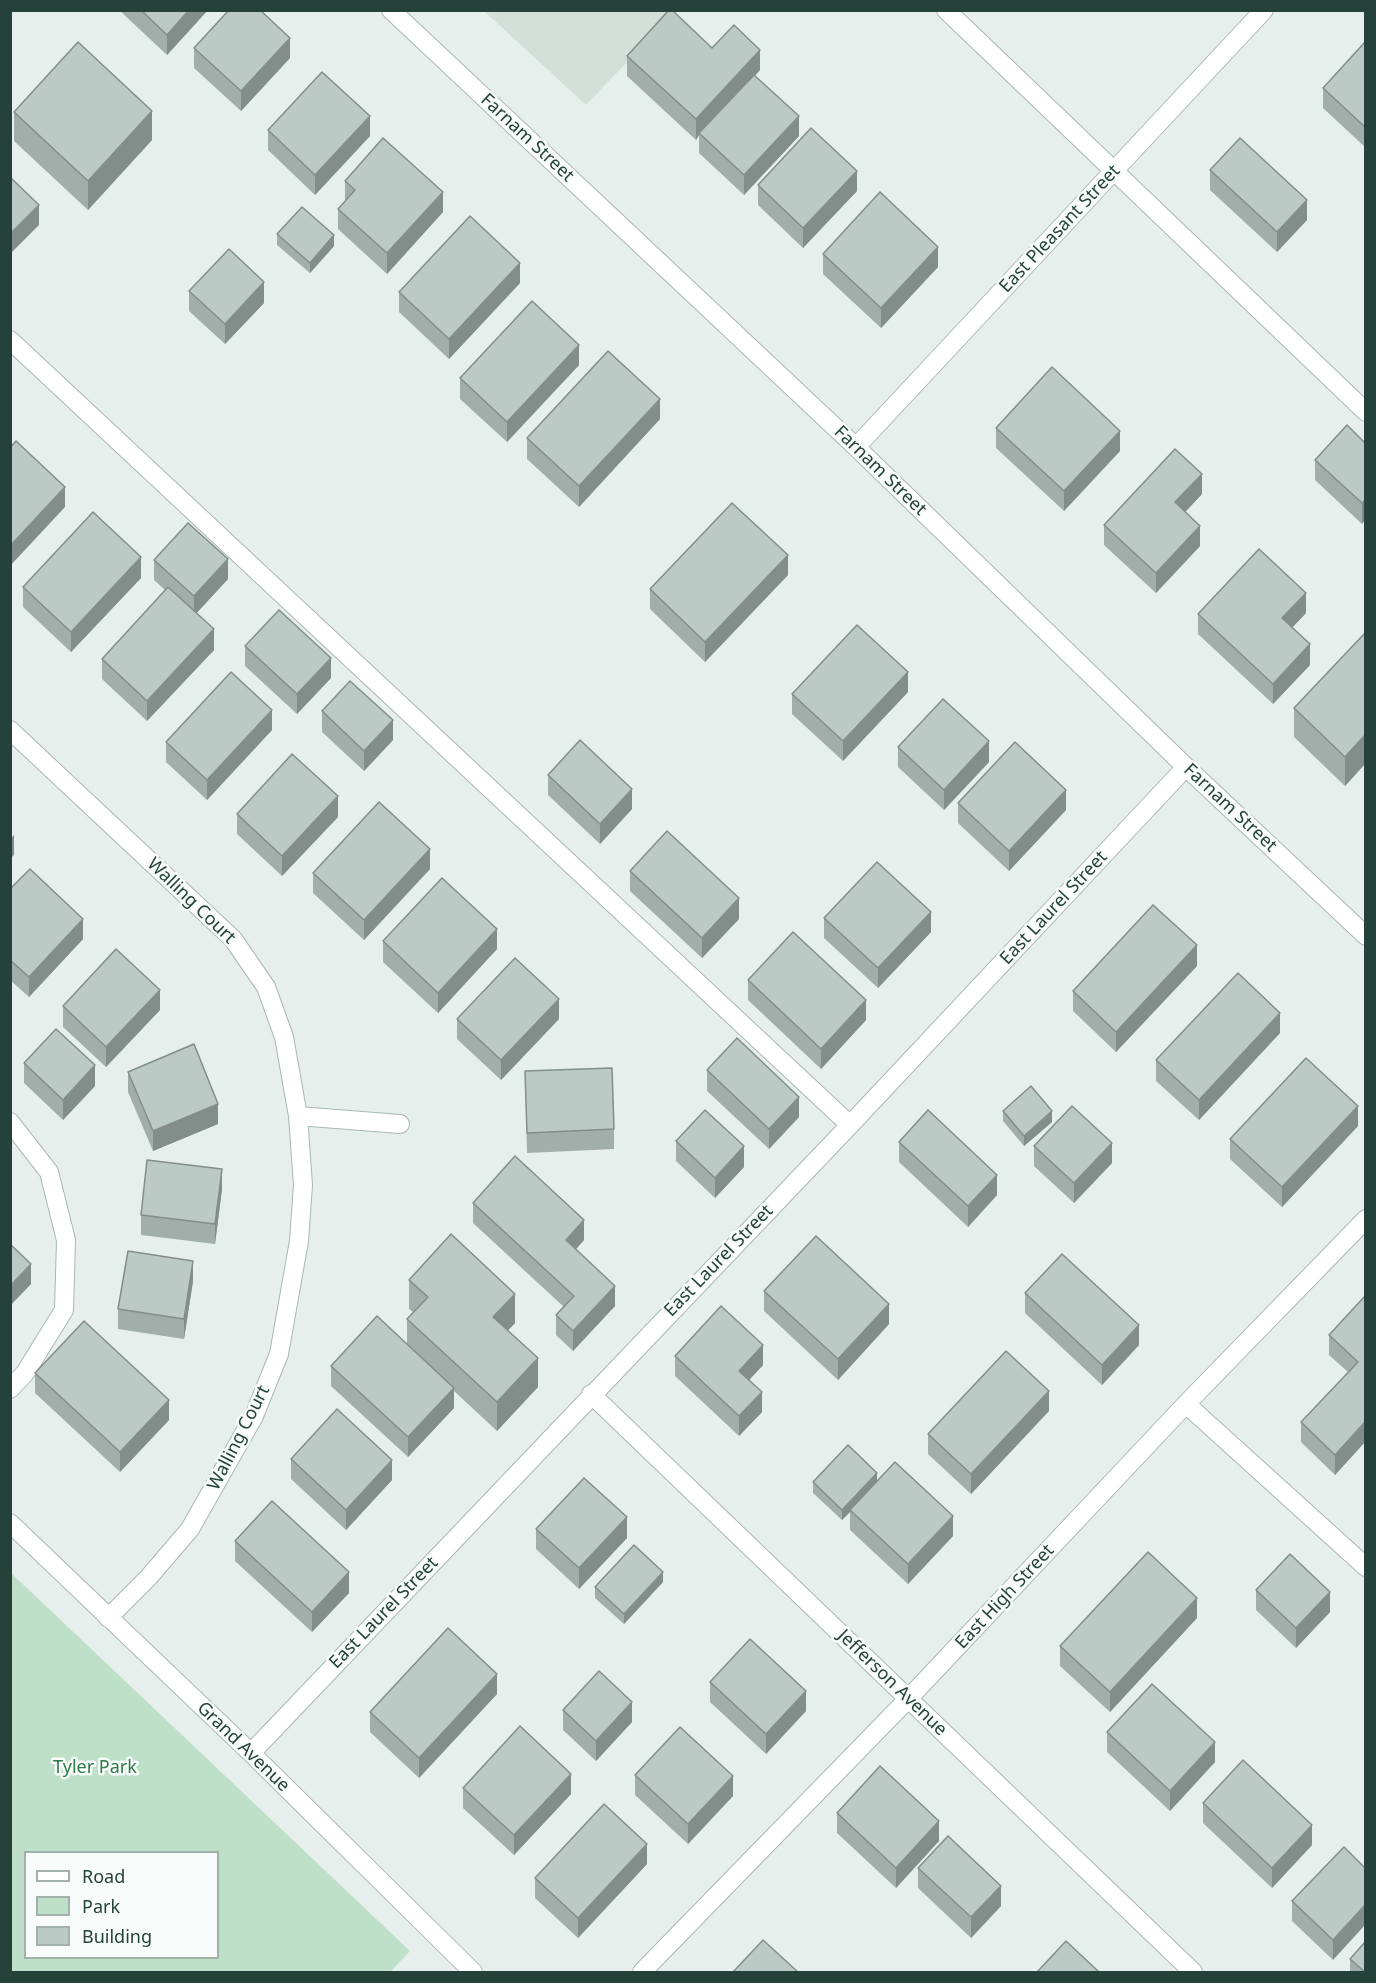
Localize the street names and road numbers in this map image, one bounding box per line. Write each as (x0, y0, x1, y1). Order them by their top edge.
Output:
street label: Farnam Street (476, 89, 578, 187)
street label: East Pleasant Street (995, 161, 1125, 297)
street label: Farnam Street (829, 422, 931, 520)
street label: Farnam Street (1179, 759, 1281, 857)
street label: East Laurel Street (996, 847, 1112, 969)
street label: Walling Court (142, 853, 240, 949)
street label: East Laurel Street (660, 1200, 778, 1322)
street label: Walling Court (203, 1382, 275, 1494)
street label: East High Street (951, 1540, 1059, 1654)
street label: East Laurel Street (325, 1552, 443, 1674)
street label: Jefferson Avenue (833, 1625, 951, 1741)
street label: Grand Avenue (192, 1697, 294, 1797)

